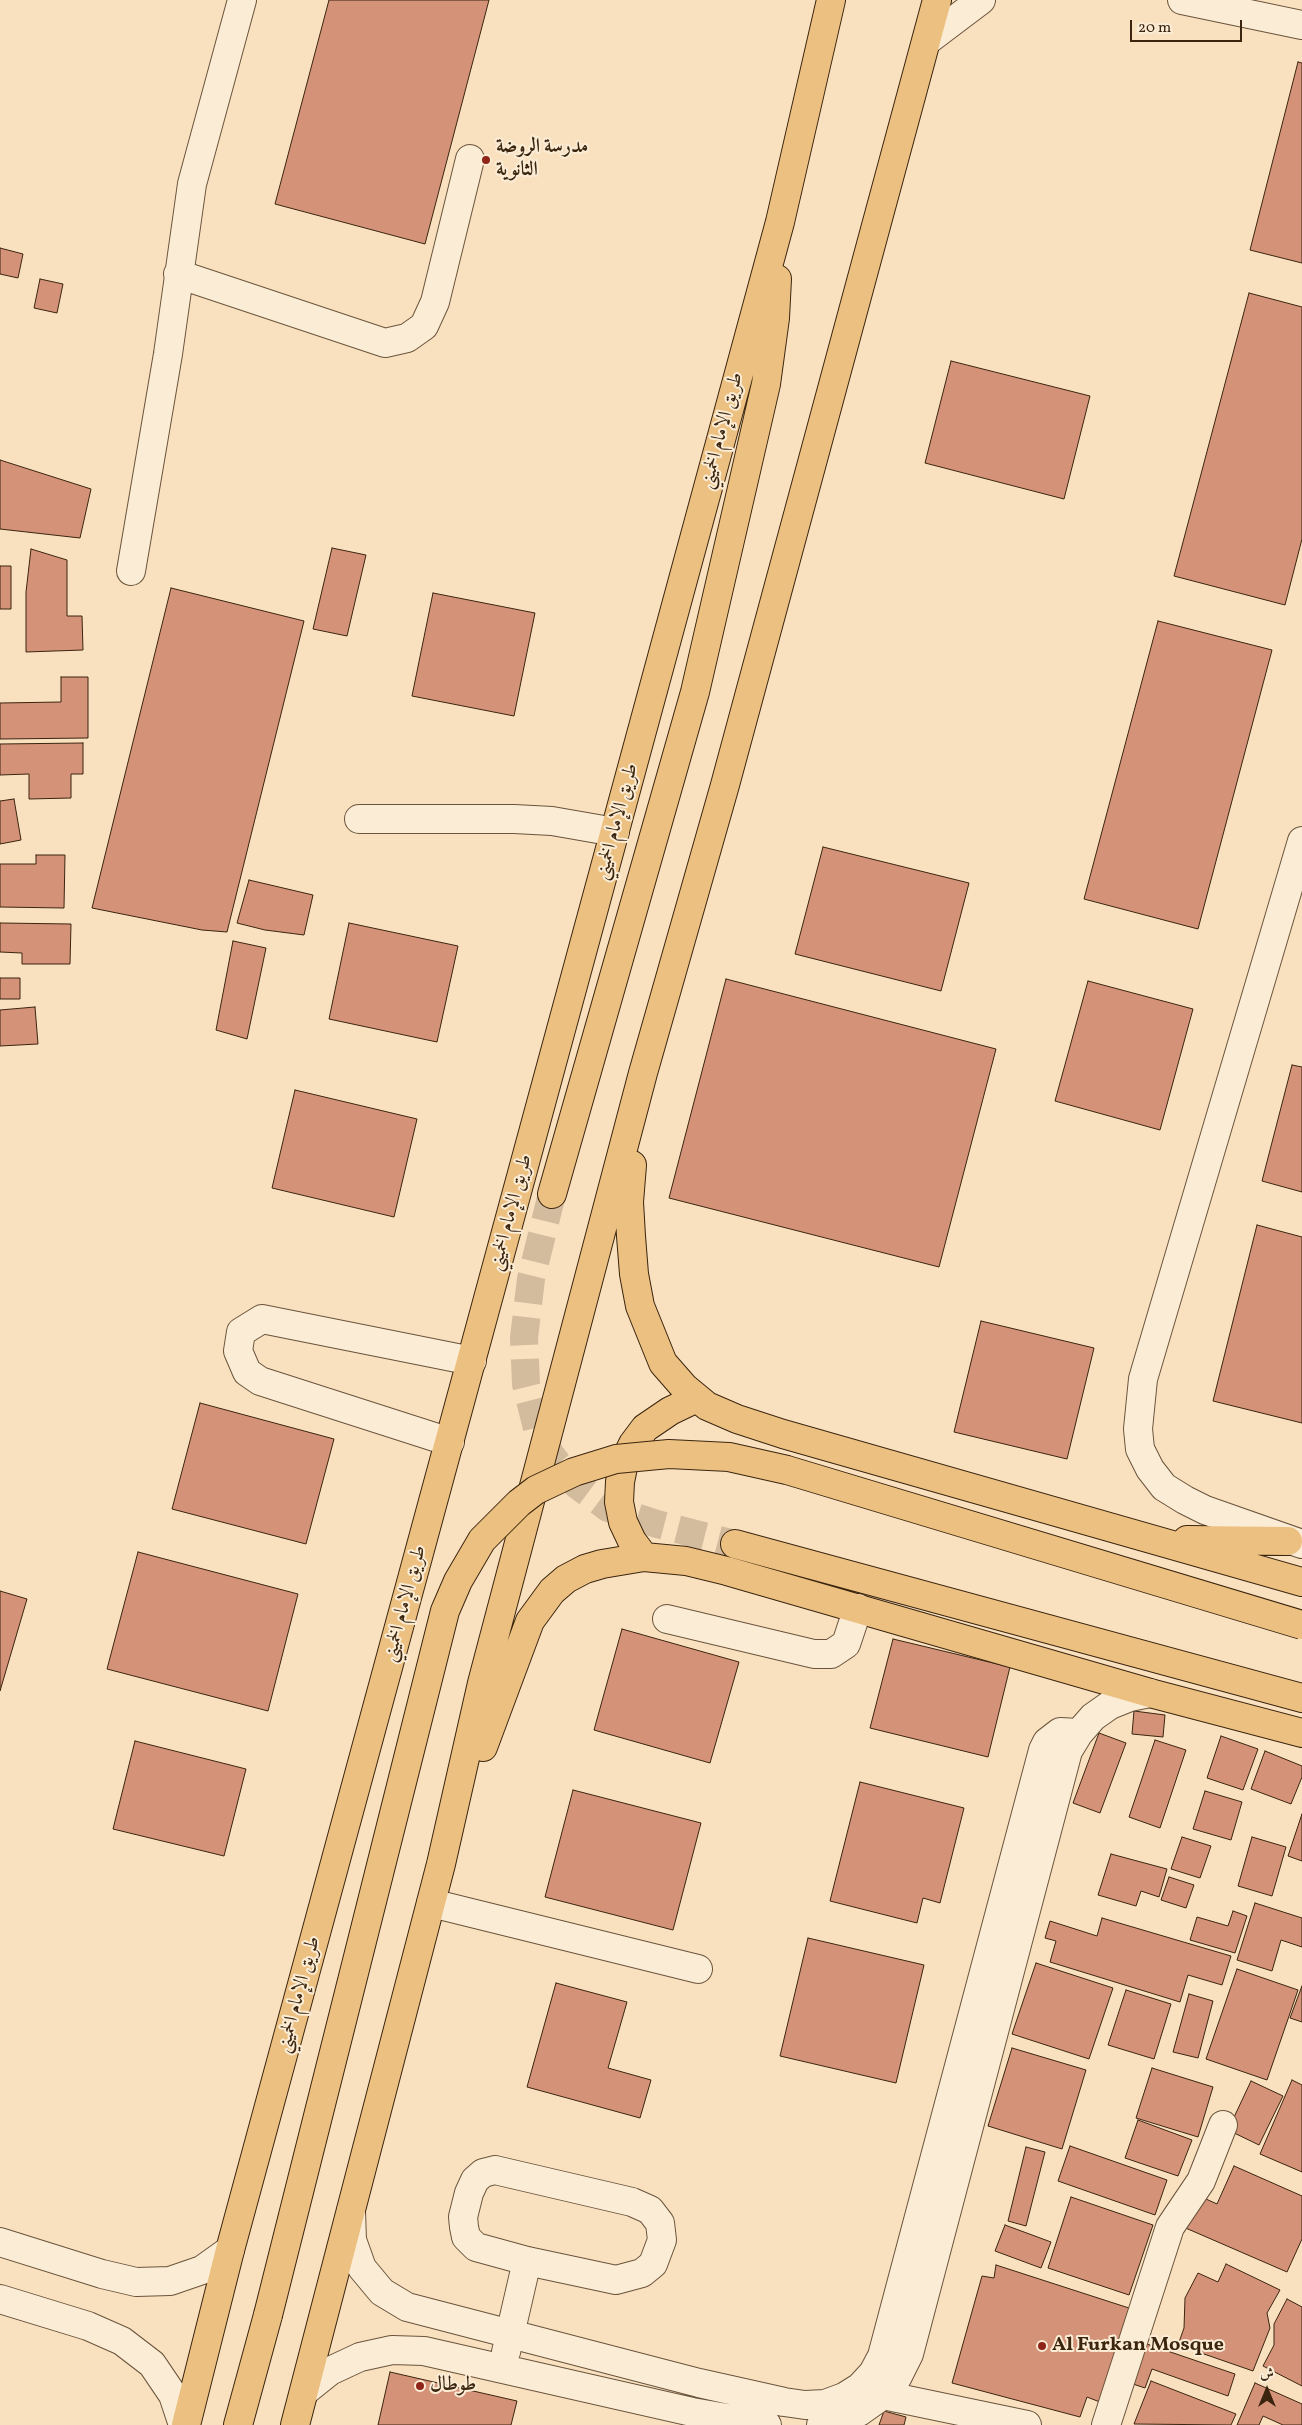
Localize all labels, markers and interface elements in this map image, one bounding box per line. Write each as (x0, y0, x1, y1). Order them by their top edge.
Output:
scale bar (1132, 10, 1244, 42)
text: 20 m (1138, 18, 1171, 39)
place label: مدرسة الروضة الثانوية (496, 136, 588, 183)
marker: مدرسة الروضة الثانوية (480, 154, 492, 166)
street label: طريق الإمام الخميني (696, 370, 750, 492)
street label: طريق الإمام الخميني (591, 761, 645, 883)
street label: طريق الإمام الخميني (485, 1152, 539, 1274)
street label: طريق الإمام الخميني (379, 1543, 433, 1665)
street label: طريق الإمام الخميني (273, 1934, 327, 2056)
place label: Al Furkan Mosque (1052, 2334, 1224, 2358)
marker: Al Furkan Mosque (1036, 2340, 1048, 2352)
north arrow (1242, 2365, 1292, 2415)
text: ش (1260, 2365, 1274, 2384)
place label: طوطال (430, 2374, 476, 2398)
marker: طوطال (414, 2380, 426, 2392)

